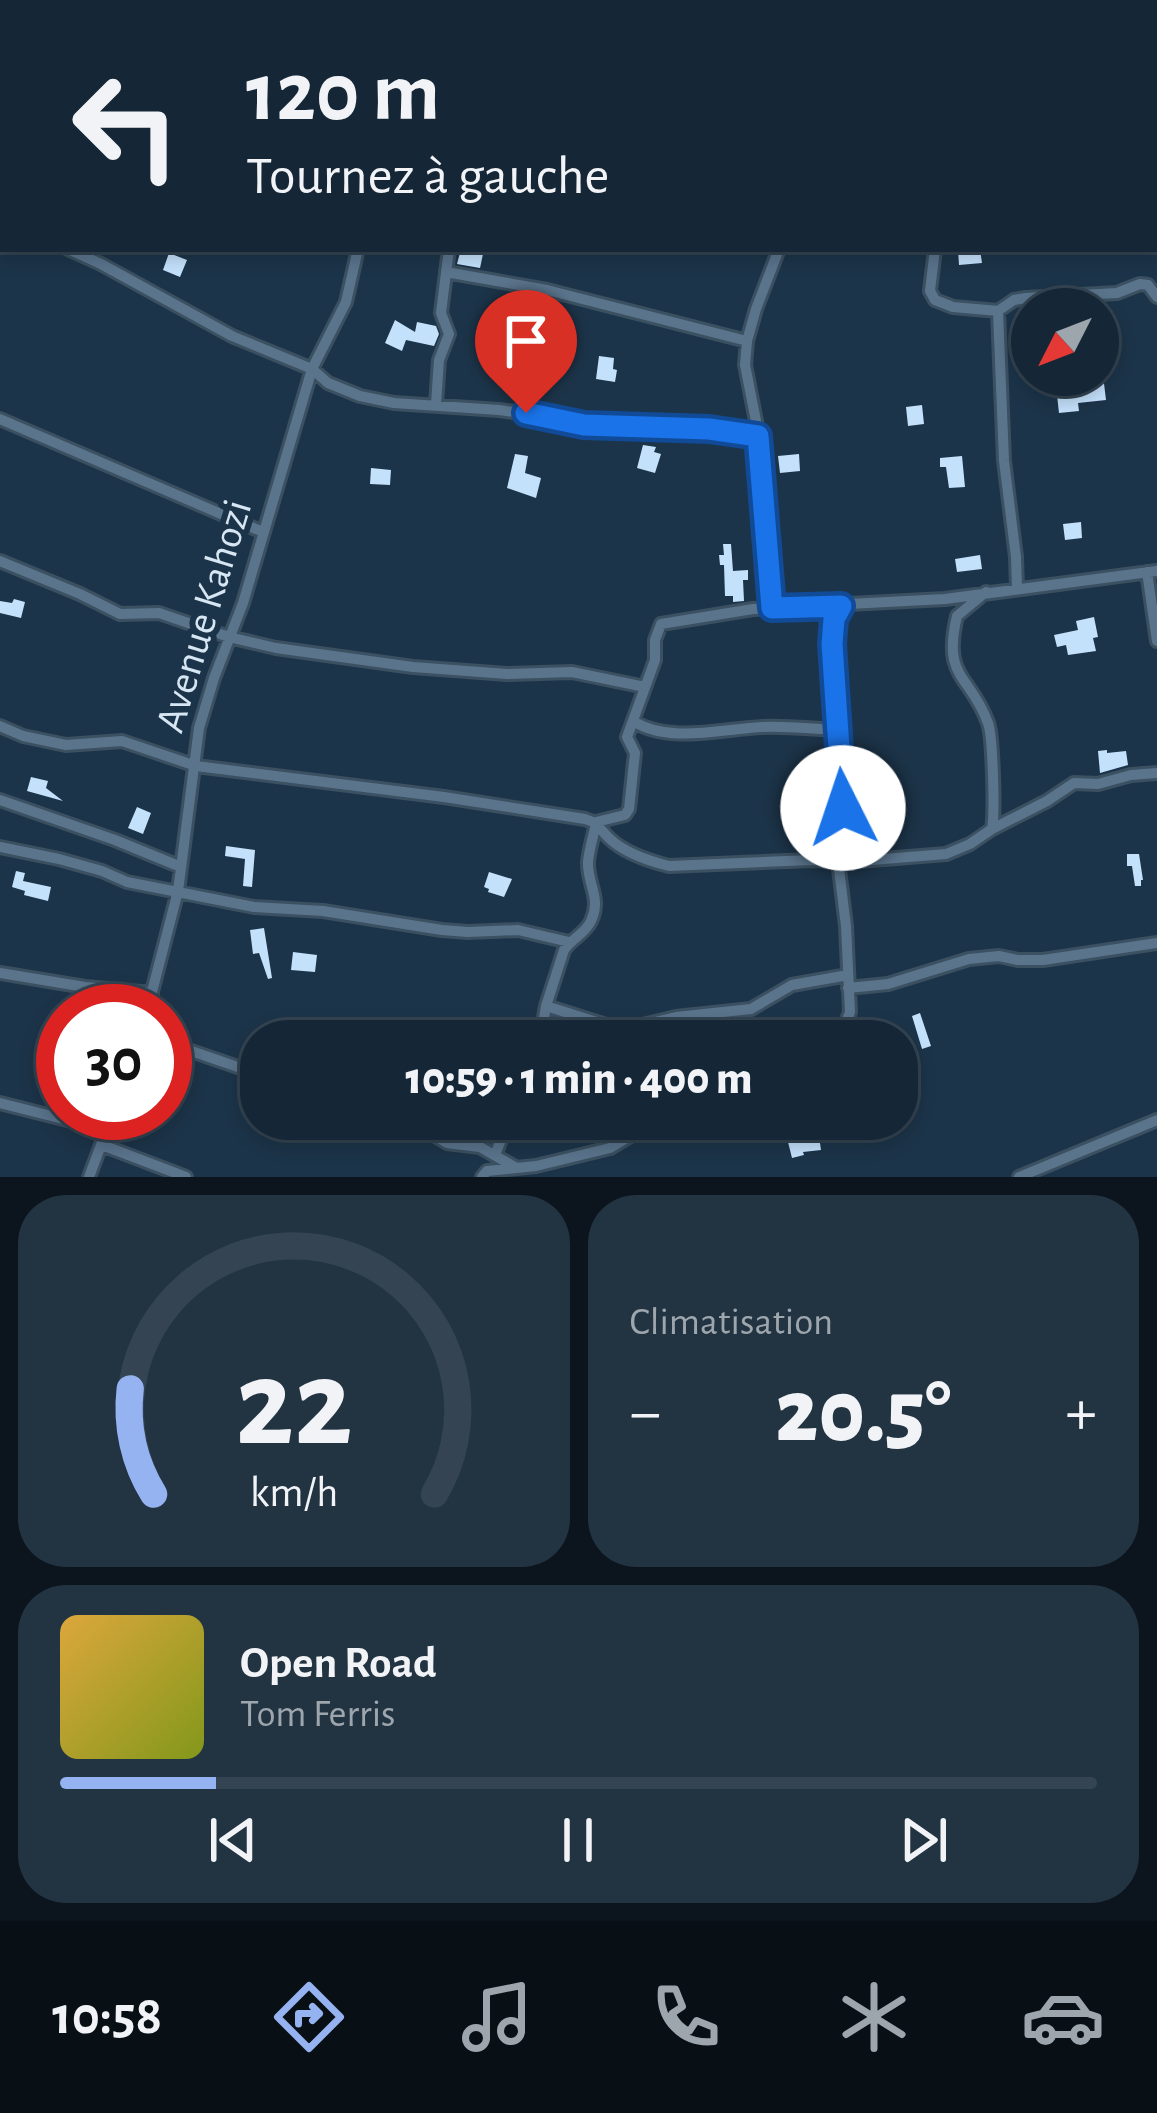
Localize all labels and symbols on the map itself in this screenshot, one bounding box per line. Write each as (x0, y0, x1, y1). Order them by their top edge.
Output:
north arrow (1011, 288, 1119, 396)
pin (475, 290, 577, 413)
street label: Avenue Kahozi (149, 495, 259, 737)
position arrow (780, 745, 906, 871)
speed limit sign: 30 (36, 984, 192, 1140)

